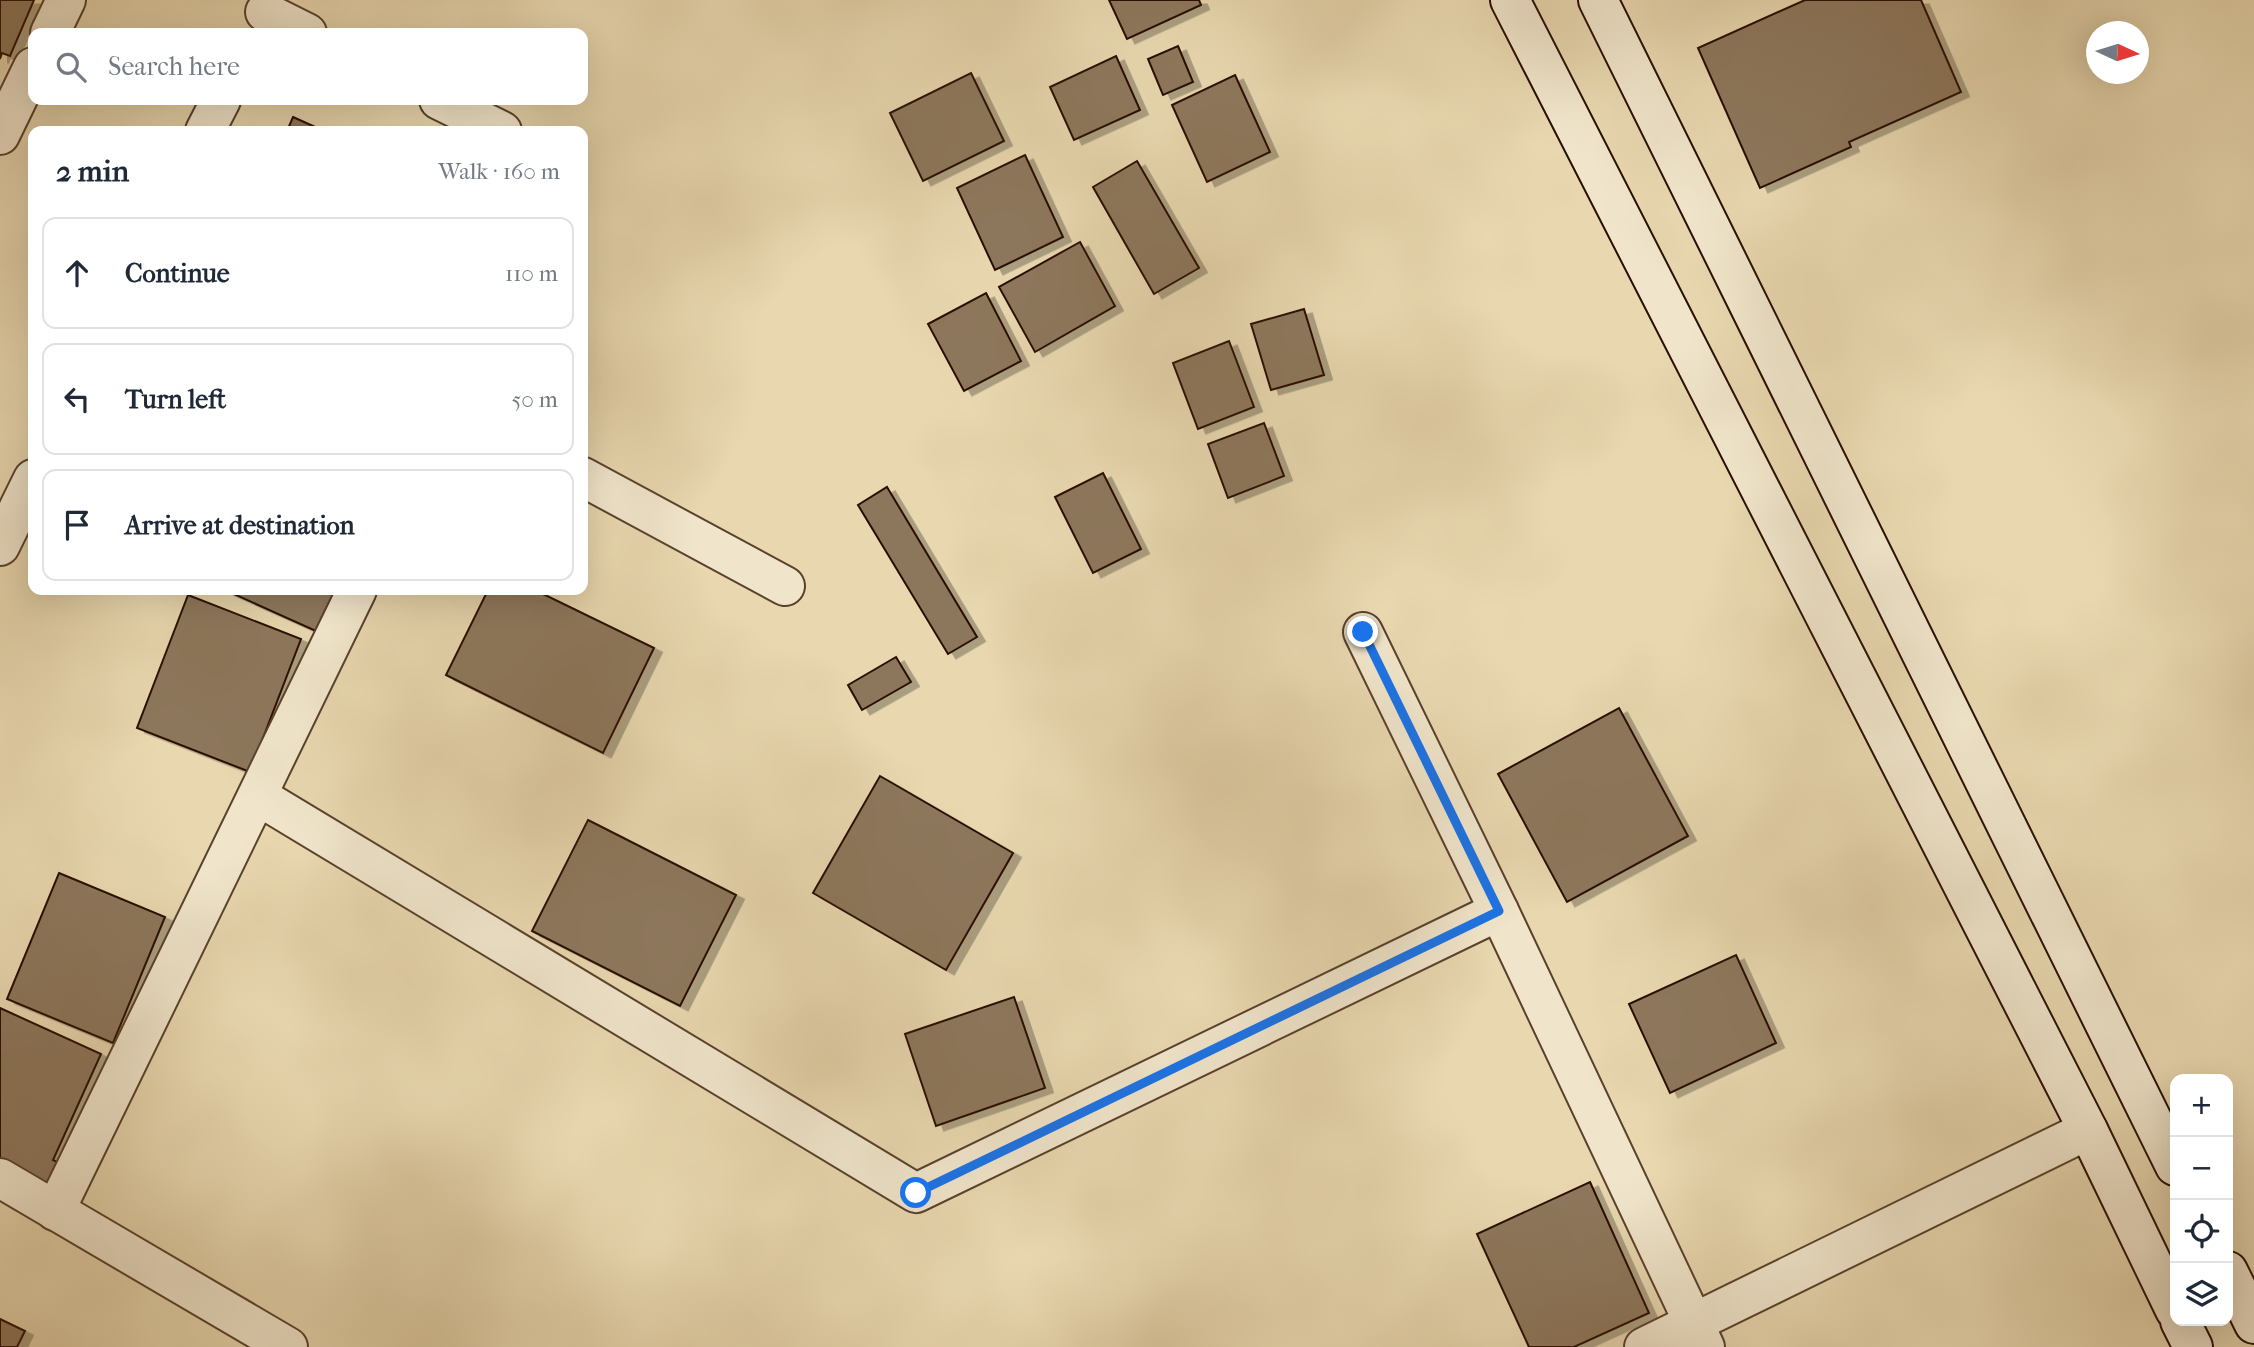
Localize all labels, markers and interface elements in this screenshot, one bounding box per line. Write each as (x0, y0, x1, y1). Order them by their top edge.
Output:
north arrow (2086, 21, 2149, 84)
search box (28, 28, 588, 105)
icon: search (52, 48, 90, 86)
text: Search here (108, 51, 240, 82)
text: 2 min (56, 154, 129, 189)
text: Walk · 160 m (438, 158, 560, 185)
icon: ahead (58, 254, 96, 292)
text: Continue (125, 258, 230, 289)
text: 110 m (505, 260, 558, 287)
icon: left (58, 380, 96, 418)
text: Turn left (125, 384, 226, 415)
text: 50 m (511, 386, 558, 413)
icon: arrive (58, 506, 96, 544)
text: Arrive at destination (125, 510, 355, 541)
route end (1347, 616, 1378, 647)
map controls (2170, 1074, 2233, 1326)
button: + (2170, 1074, 2233, 1137)
button: − (2170, 1137, 2233, 1200)
route start (900, 1177, 931, 1208)
button: locate (2170, 1200, 2233, 1263)
button: layers (2170, 1263, 2233, 1326)

